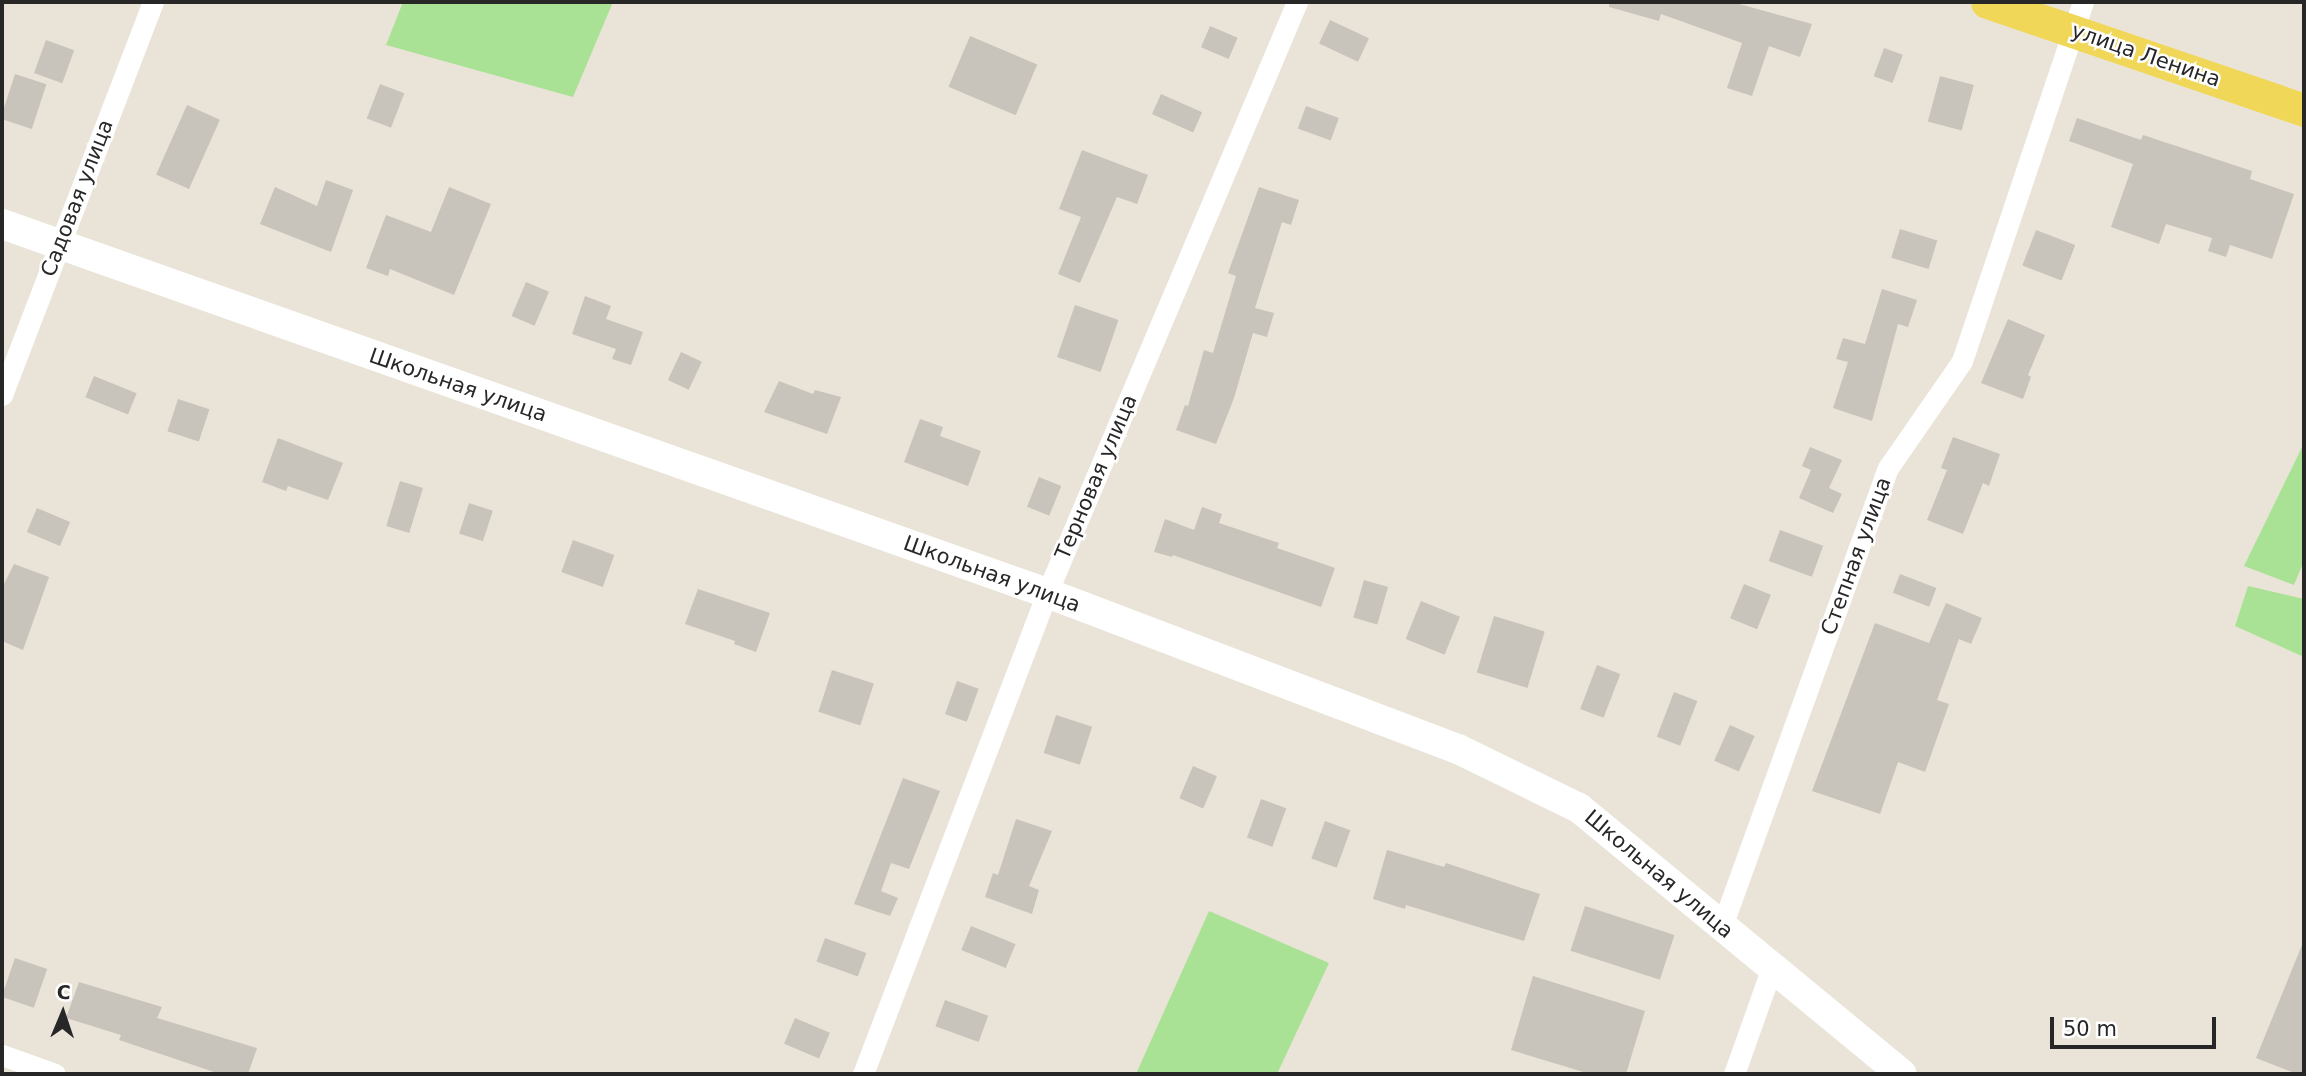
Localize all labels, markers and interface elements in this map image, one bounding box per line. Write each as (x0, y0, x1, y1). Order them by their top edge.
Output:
street label: улица Ленина (2068, 18, 2224, 92)
street label: Садовая улица (35, 116, 119, 280)
street label: Школьная улица (366, 343, 550, 427)
street label: Терновая улица (1050, 391, 1142, 563)
street label: Степная улица (1816, 474, 1896, 638)
street label: Школьная улица (900, 530, 1084, 618)
street label: Школьная улица (1580, 804, 1738, 944)
north arrow (28, 978, 98, 1048)
text: С (56, 981, 71, 1003)
scale bar (2054, 1002, 2220, 1046)
text: 50 m (2063, 1017, 2117, 1041)

